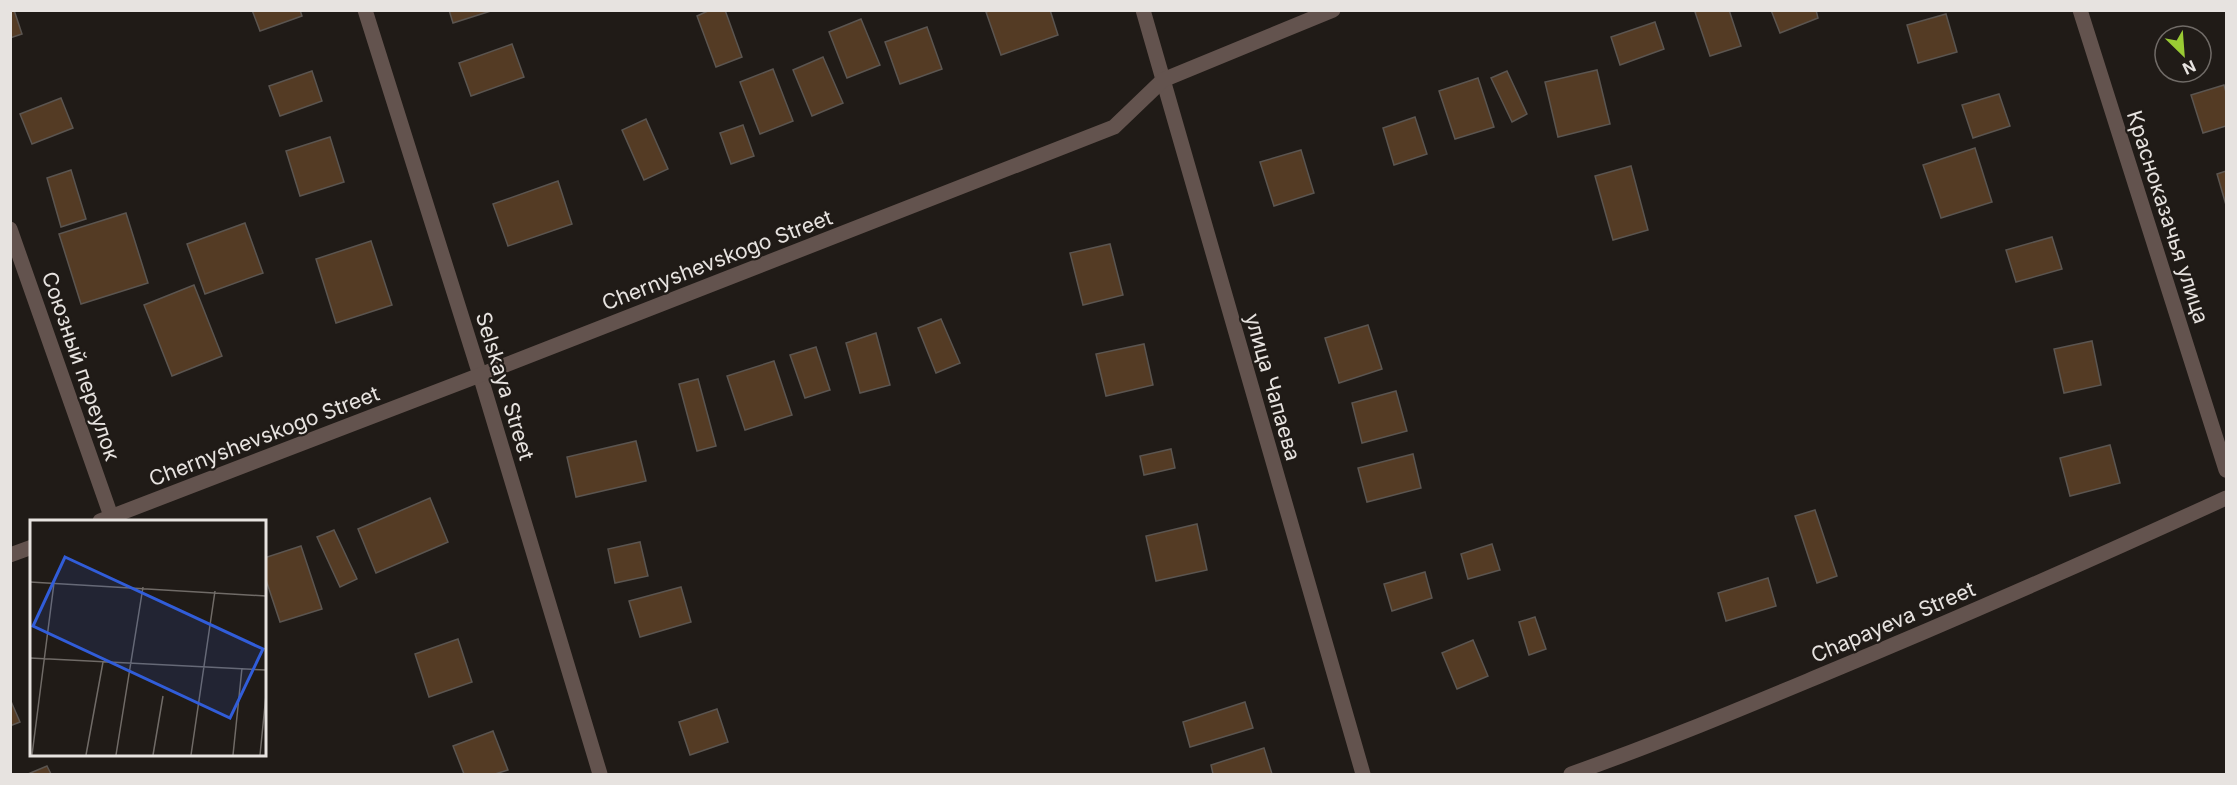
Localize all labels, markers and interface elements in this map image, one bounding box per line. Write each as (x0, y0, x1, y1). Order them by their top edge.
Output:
north arrow (2153, 24, 2213, 84)
text: N (2180, 56, 2199, 79)
street label: Красноказачья улица (2122, 107, 2214, 327)
street label: Chernyshevskogo Street (598, 204, 836, 316)
street label: Союзный переулок (37, 268, 125, 464)
street label: Selskaya Street (471, 309, 539, 463)
street label: улица Чапаева (1240, 310, 1306, 464)
street label: Chernyshevskogo Street (145, 380, 383, 492)
inset map (30, 520, 266, 755)
street label: Chapayeva Street (1807, 576, 1979, 668)

